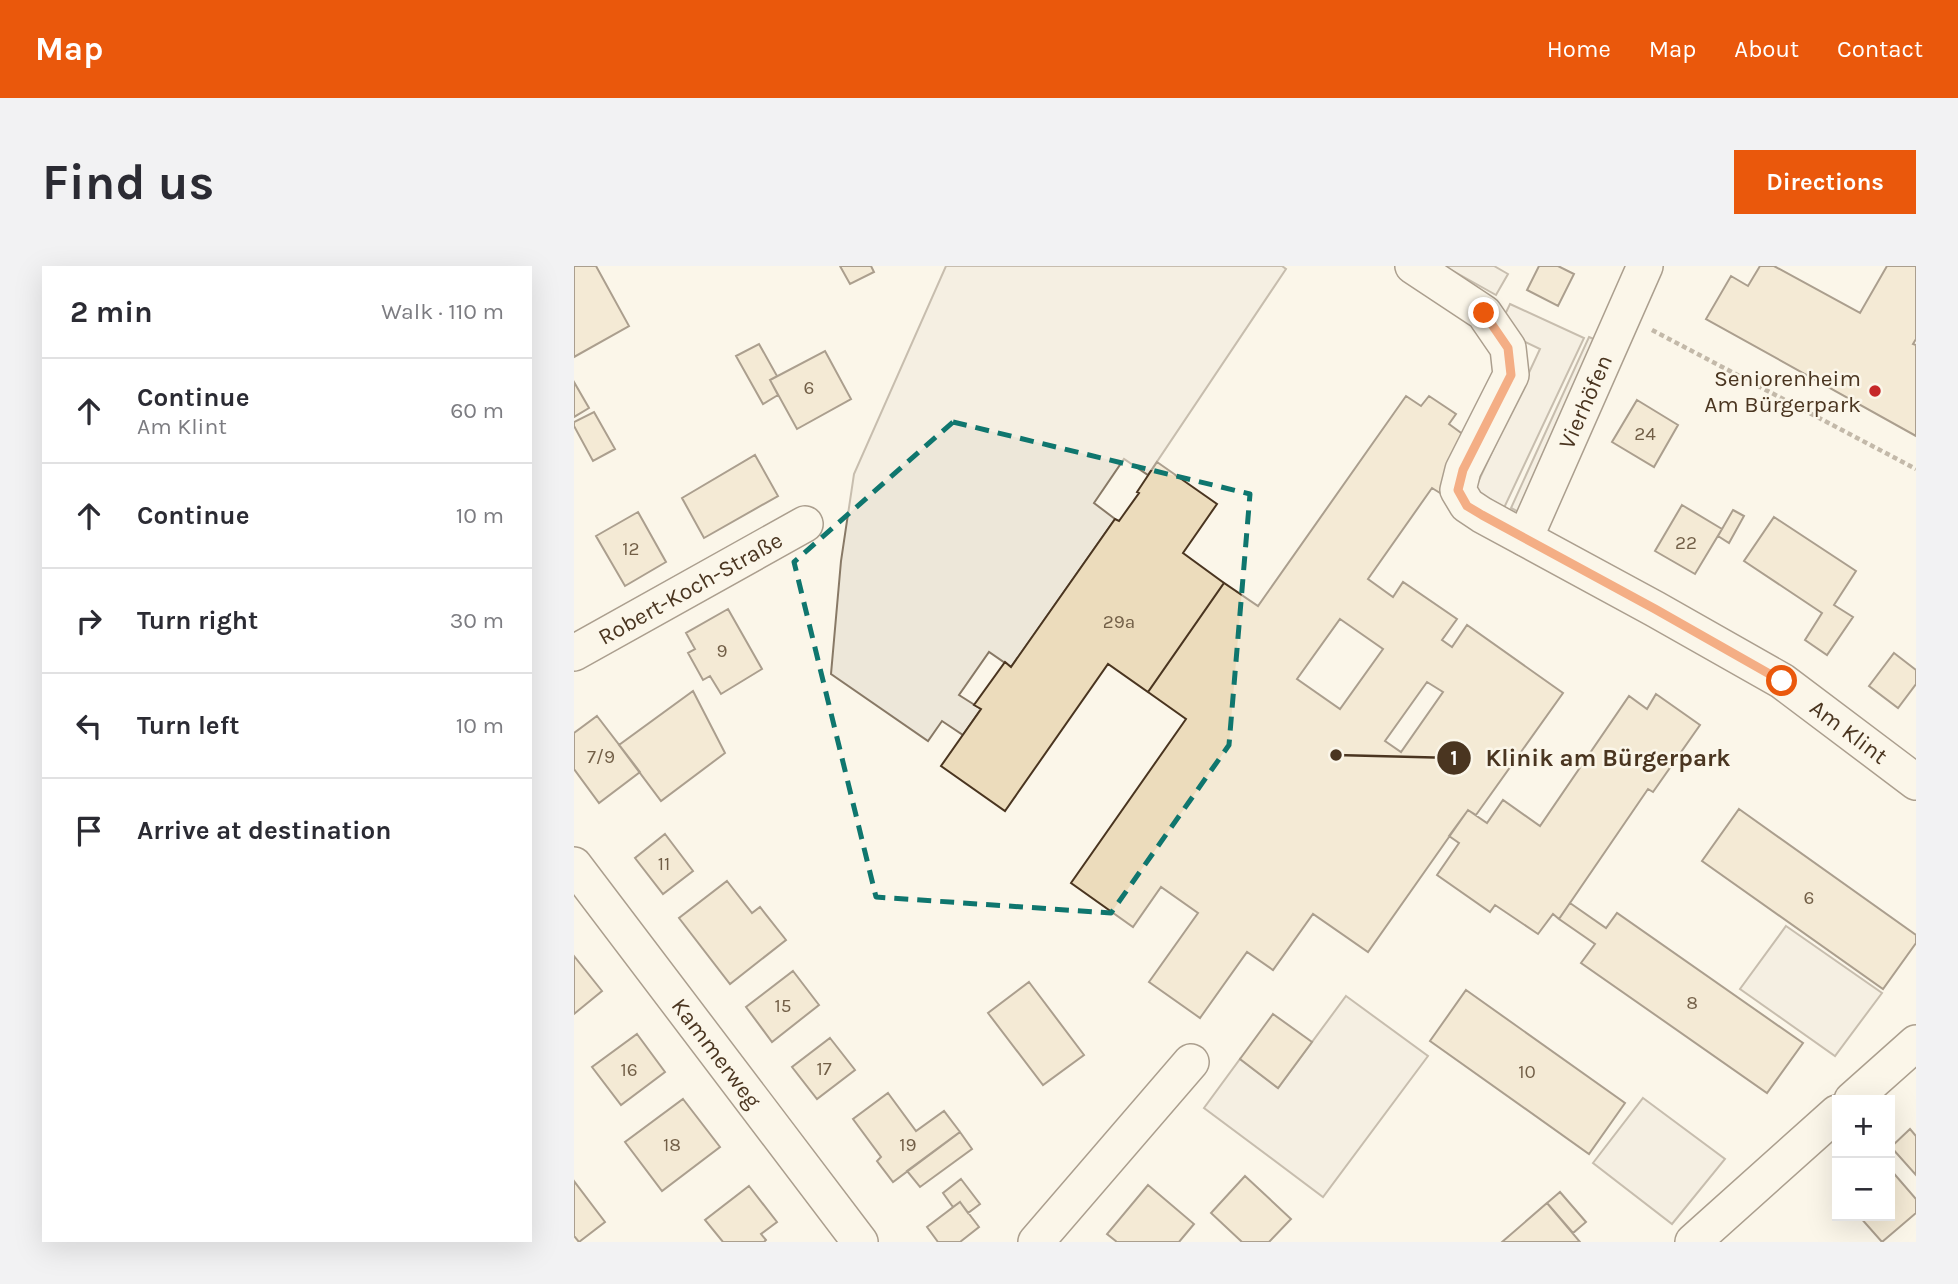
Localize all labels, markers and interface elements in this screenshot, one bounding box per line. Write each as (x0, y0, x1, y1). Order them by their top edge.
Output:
text: Map (35, 30, 103, 68)
text: Home (1547, 35, 1611, 63)
text: Map (1649, 35, 1696, 63)
text: About (1734, 35, 1799, 63)
text: Contact (1837, 35, 1923, 63)
button: Directions (1734, 150, 1916, 214)
text: Find us (42, 154, 214, 211)
text: 2 min (70, 294, 153, 330)
route end (1468, 297, 1499, 328)
text: Walk · 110 m (381, 298, 504, 325)
street label: Vierhöfen (1553, 350, 1618, 453)
place label: Seniorenheim Am Bürgerpark (1704, 365, 1861, 418)
house number: 6 (804, 377, 814, 399)
text: Continue (137, 382, 249, 413)
marker: Seniorenheim Am Bürgerpark (1867, 383, 1883, 399)
icon: ahead (70, 392, 108, 430)
text: 60 m (450, 397, 504, 424)
text: Am Klint (137, 413, 227, 440)
house number: 24 (1634, 423, 1656, 445)
icon: ahead (70, 497, 108, 535)
text: Continue (137, 500, 249, 531)
text: 10 m (456, 502, 504, 529)
street label: Robert-Koch-Straße (593, 526, 787, 650)
house number: 22 (1675, 532, 1697, 554)
house number: 12 (622, 538, 640, 560)
icon: right (70, 602, 108, 640)
text: Turn right (137, 605, 258, 636)
text: 30 m (450, 607, 504, 634)
house number: 29a (1103, 611, 1135, 633)
house number: 9 (716, 640, 728, 662)
route start (1766, 665, 1797, 696)
street label: Am Klint (1805, 694, 1893, 770)
icon: left (70, 707, 108, 745)
text: Turn left (137, 710, 239, 741)
text: 10 m (456, 712, 504, 739)
callout: Klinik am Bürgerpark (1437, 736, 1745, 781)
text: Klinik am Bürgerpark (1485, 744, 1731, 772)
house number: 7/9 (587, 746, 615, 768)
text: 1 (1450, 746, 1458, 770)
icon: arrive (70, 812, 108, 850)
text: Arrive at destination (137, 815, 391, 846)
house number: 11 (658, 853, 670, 875)
house number: 6 (1804, 887, 1814, 909)
house number: 8 (1686, 992, 1698, 1014)
street label: Kammerweg (666, 993, 767, 1114)
house number: 15 (774, 995, 792, 1017)
house number: 17 (816, 1058, 832, 1080)
house number: 16 (620, 1059, 638, 1081)
house number: 10 (1518, 1061, 1536, 1083)
map controls (1832, 1095, 1895, 1221)
button: + (1832, 1095, 1895, 1158)
house number: 18 (663, 1134, 681, 1156)
house number: 19 (899, 1134, 917, 1156)
button: − (1832, 1158, 1895, 1221)

